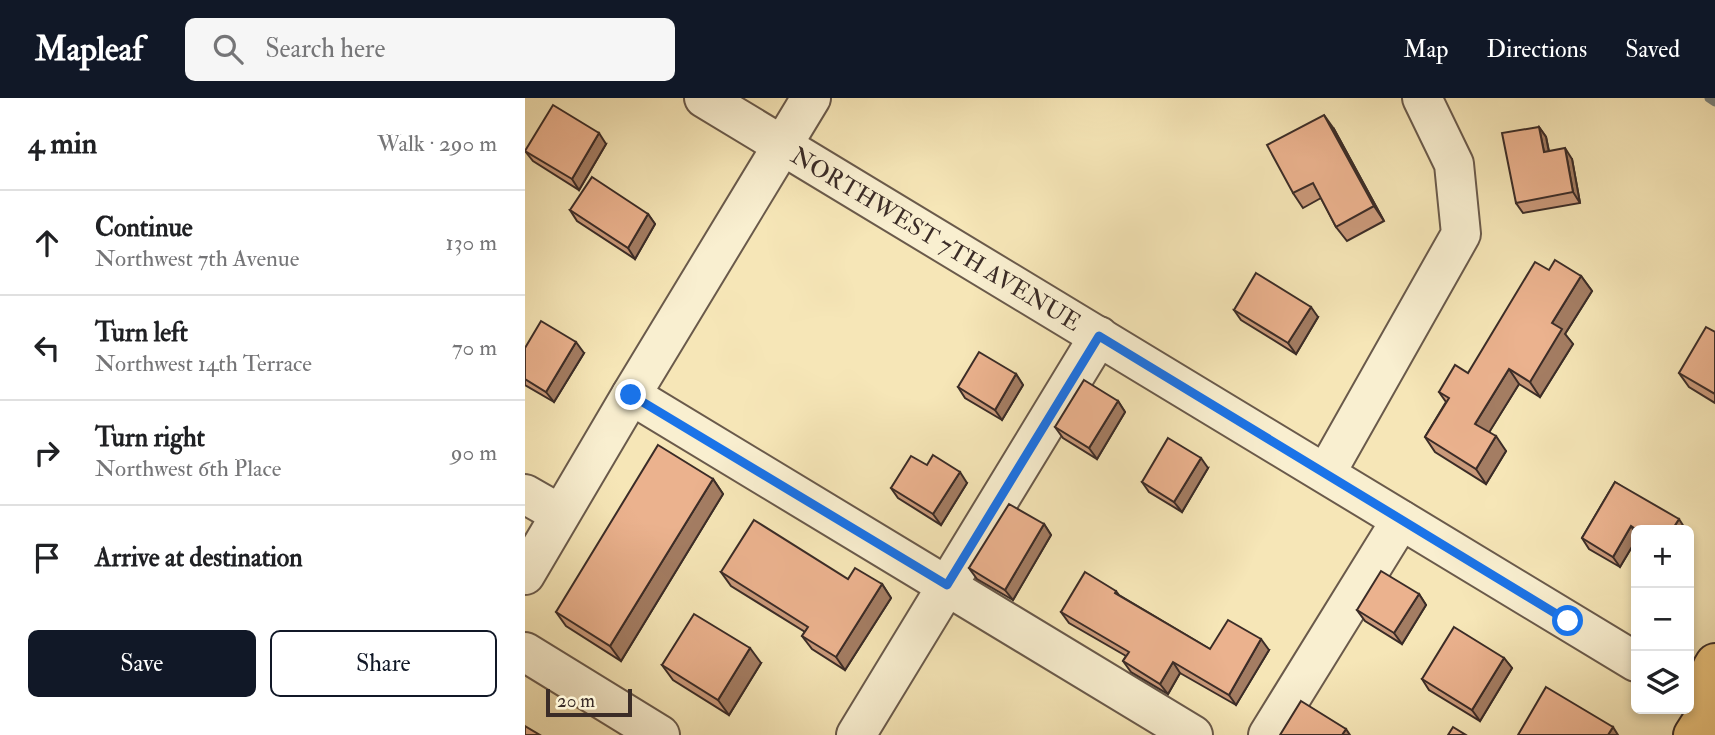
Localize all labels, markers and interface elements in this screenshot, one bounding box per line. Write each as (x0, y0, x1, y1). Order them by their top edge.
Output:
search box (185, 18, 675, 81)
text: Mapleaf (35, 29, 143, 70)
icon: search (209, 30, 247, 68)
text: Search here (265, 33, 385, 65)
text: Map (1403, 34, 1448, 65)
text: Directions (1486, 34, 1587, 65)
text: Saved (1625, 34, 1680, 65)
text: 4 min (28, 125, 97, 162)
text: Walk · 290 m (377, 129, 497, 158)
street label: NORTHWEST 7TH AVENUE (785, 140, 1086, 338)
text: Continue (95, 212, 193, 244)
icon: ahead (28, 224, 66, 262)
text: 130 m (445, 228, 497, 257)
text: Northwest 7th Avenue (95, 244, 299, 273)
text: Turn left (95, 317, 188, 349)
icon: left (28, 329, 66, 367)
text: 70 m (452, 333, 497, 362)
text: Northwest 14th Terrace (95, 349, 312, 378)
route end (615, 379, 646, 410)
text: Turn right (95, 422, 205, 454)
icon: right (28, 434, 66, 472)
text: 90 m (451, 438, 497, 467)
text: Northwest 6th Place (95, 454, 281, 483)
map controls (1631, 525, 1694, 714)
button: + (1631, 525, 1694, 588)
icon: arrive (28, 539, 66, 577)
text: Arrive at destination (95, 542, 303, 574)
button: − (1631, 588, 1694, 651)
route start (1552, 605, 1583, 636)
button: Save (28, 630, 256, 697)
button: Share (270, 630, 497, 697)
button: layers (1631, 651, 1694, 714)
scale bar (546, 686, 632, 718)
text: 20 m (557, 689, 595, 713)

